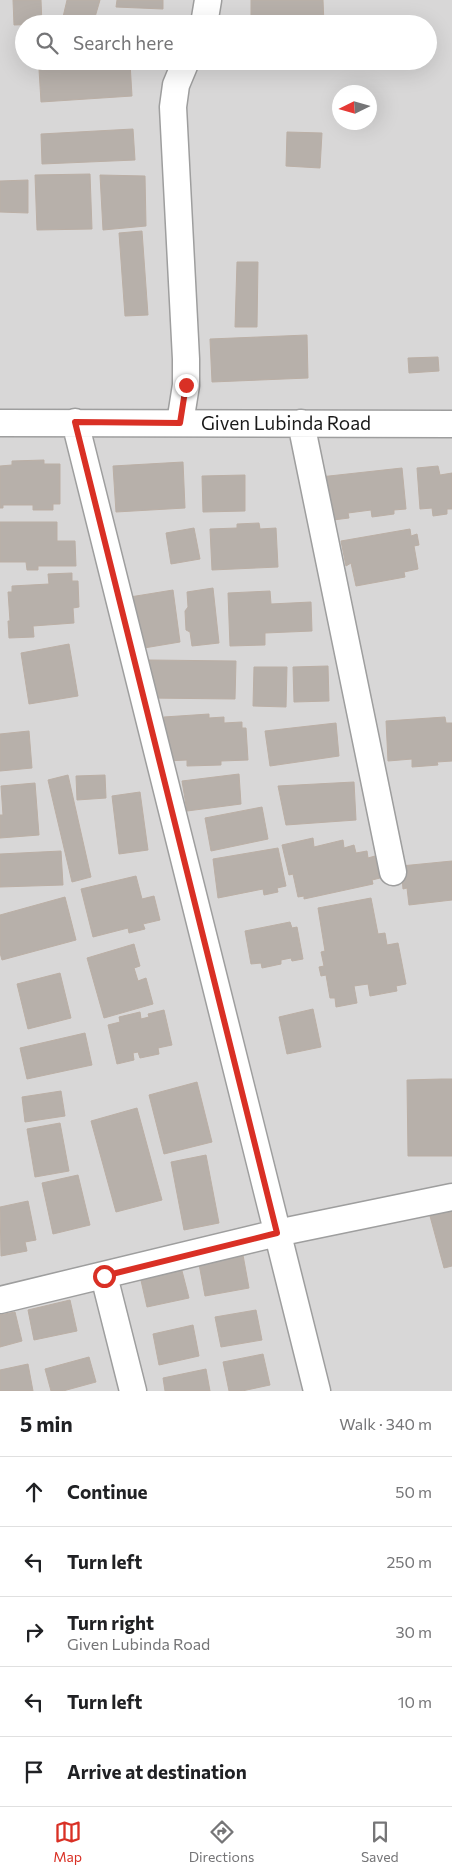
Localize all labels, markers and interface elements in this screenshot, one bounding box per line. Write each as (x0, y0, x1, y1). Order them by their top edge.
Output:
search box (15, 15, 437, 70)
icon: search (33, 29, 61, 57)
text: Search here (73, 31, 173, 54)
north arrow (332, 85, 377, 130)
route end (175, 374, 198, 397)
street label: Given Lubinda Road (201, 411, 371, 434)
route start (93, 1265, 116, 1288)
text: 5 min (20, 1411, 73, 1436)
text: Walk · 340 m (339, 1414, 432, 1433)
icon: ahead (20, 1478, 48, 1506)
text: Continue (67, 1480, 147, 1503)
text: 50 m (395, 1482, 432, 1501)
icon: left (20, 1548, 48, 1576)
text: Turn left (67, 1550, 142, 1573)
text: 250 m (386, 1552, 432, 1571)
text: Turn right (67, 1611, 154, 1634)
icon: right (20, 1618, 48, 1646)
text: 30 m (395, 1622, 432, 1641)
text: Given Lubinda Road (67, 1634, 210, 1653)
icon: left (20, 1688, 48, 1716)
text: Turn left (67, 1690, 142, 1713)
text: 10 m (398, 1692, 432, 1711)
icon: arrive (20, 1758, 48, 1786)
text: Arrive at destination (67, 1760, 247, 1783)
tab: Map (53, 1818, 82, 1865)
tab: Directions (189, 1818, 254, 1865)
tab: Saved (361, 1818, 399, 1865)

